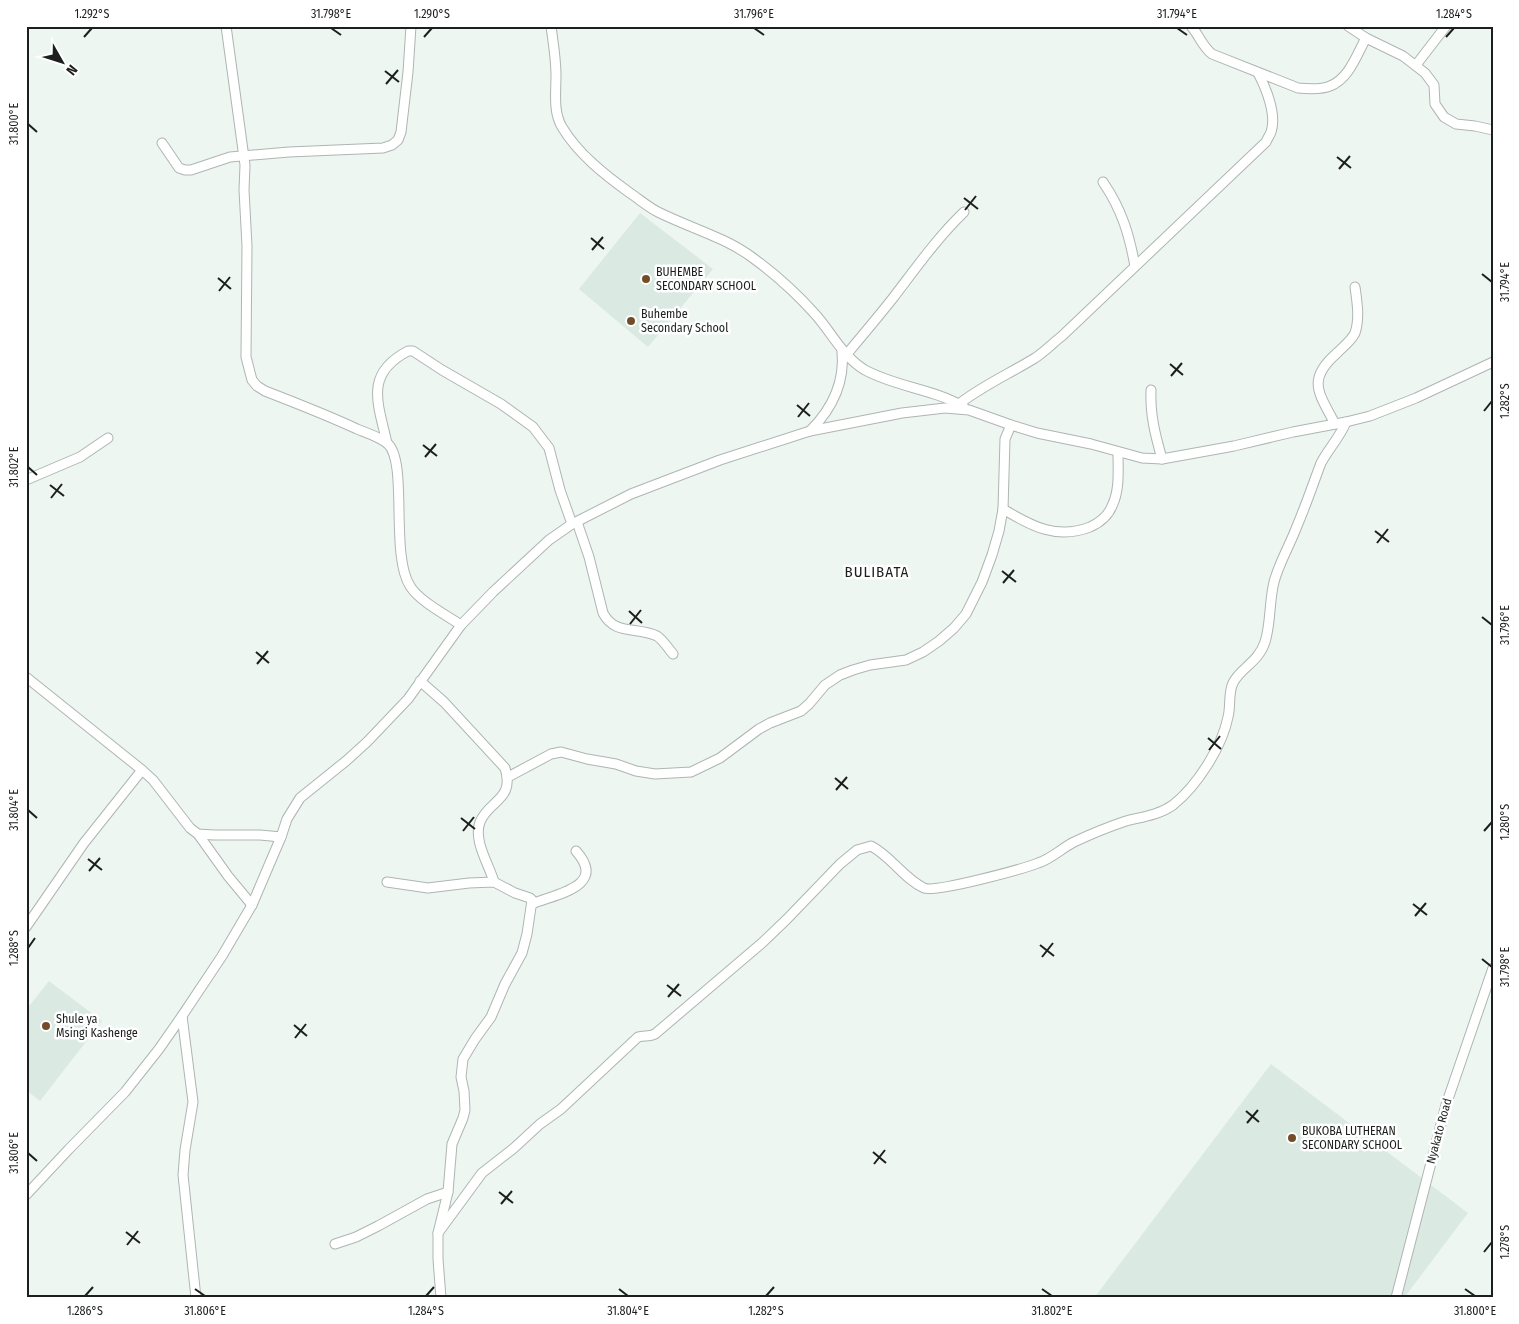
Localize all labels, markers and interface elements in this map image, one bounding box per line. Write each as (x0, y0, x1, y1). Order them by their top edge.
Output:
text: 1.292°S (75, 7, 110, 21)
text: 31.798°E (311, 7, 351, 21)
text: 1.290°S (414, 7, 450, 21)
text: 31.796°E (734, 7, 774, 21)
text: 31.794°E (1157, 7, 1197, 21)
text: 1.284°S (1436, 7, 1472, 21)
north arrow (38, 38, 88, 88)
text: N (62, 61, 81, 78)
text: 31.800°E (7, 103, 21, 145)
text: 31.794°E (1498, 262, 1512, 302)
place label: BUHEMBE SECONDARY SCHOOL (656, 265, 757, 293)
marker: BUHEMBE SECONDARY SCHOOL (640, 273, 652, 285)
place label: Buhembe Secondary School (641, 307, 728, 335)
marker: Buhembe Secondary School (625, 315, 637, 327)
text: 1.282°S (1498, 383, 1512, 419)
text: 31.802°E (7, 446, 21, 488)
district label: BULIBATA (845, 563, 909, 581)
text: 31.796°E (1498, 605, 1512, 645)
text: 31.804°E (7, 789, 21, 831)
text: 1.280°S (1498, 804, 1512, 840)
text: 1.288°S (7, 930, 21, 966)
text: 31.798°E (1498, 947, 1512, 987)
place label: Shule ya Msingi Kashenge (56, 1012, 138, 1040)
marker: Shule ya Msingi Kashenge (40, 1020, 52, 1032)
street label: Nyakato Road (1424, 1097, 1454, 1165)
place label: BUKOBA LUTHERAN SECONDARY SCHOOL (1302, 1124, 1403, 1152)
text: 31.806°E (7, 1132, 21, 1174)
marker: BUKOBA LUTHERAN SECONDARY SCHOOL (1286, 1132, 1298, 1144)
text: 1.278°S (1498, 1225, 1512, 1259)
text: 1.286°S (67, 1304, 103, 1318)
text: 31.806°E (184, 1304, 226, 1318)
text: 1.284°S (408, 1304, 444, 1318)
text: 31.804°E (607, 1304, 649, 1318)
text: 1.282°S (748, 1304, 784, 1318)
text: 31.802°E (1031, 1304, 1073, 1318)
text: 31.800°E (1454, 1304, 1496, 1318)

